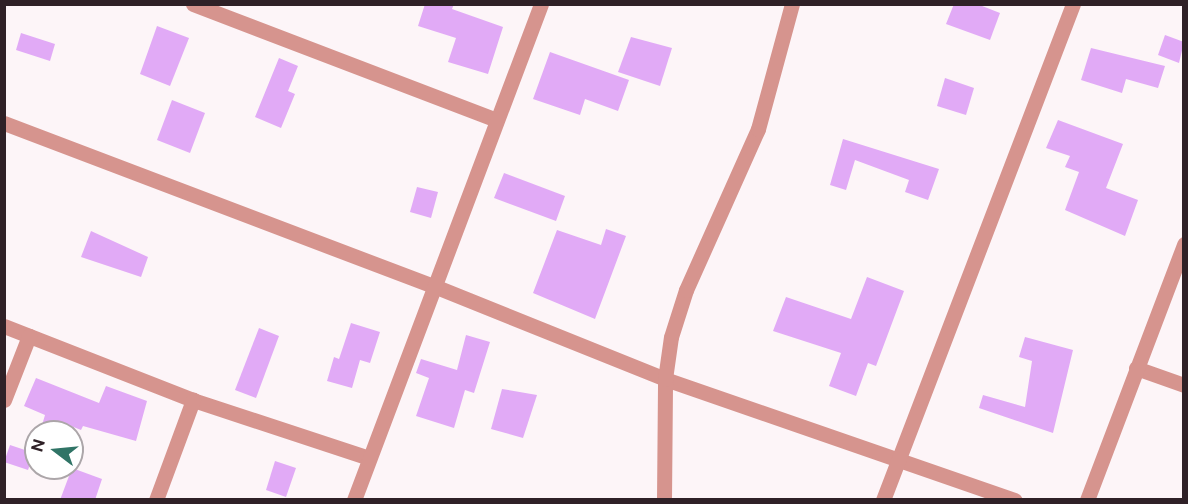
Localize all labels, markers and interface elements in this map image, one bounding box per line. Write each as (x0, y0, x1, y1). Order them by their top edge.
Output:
north arrow (24, 420, 84, 480)
text: N (27, 437, 49, 454)

